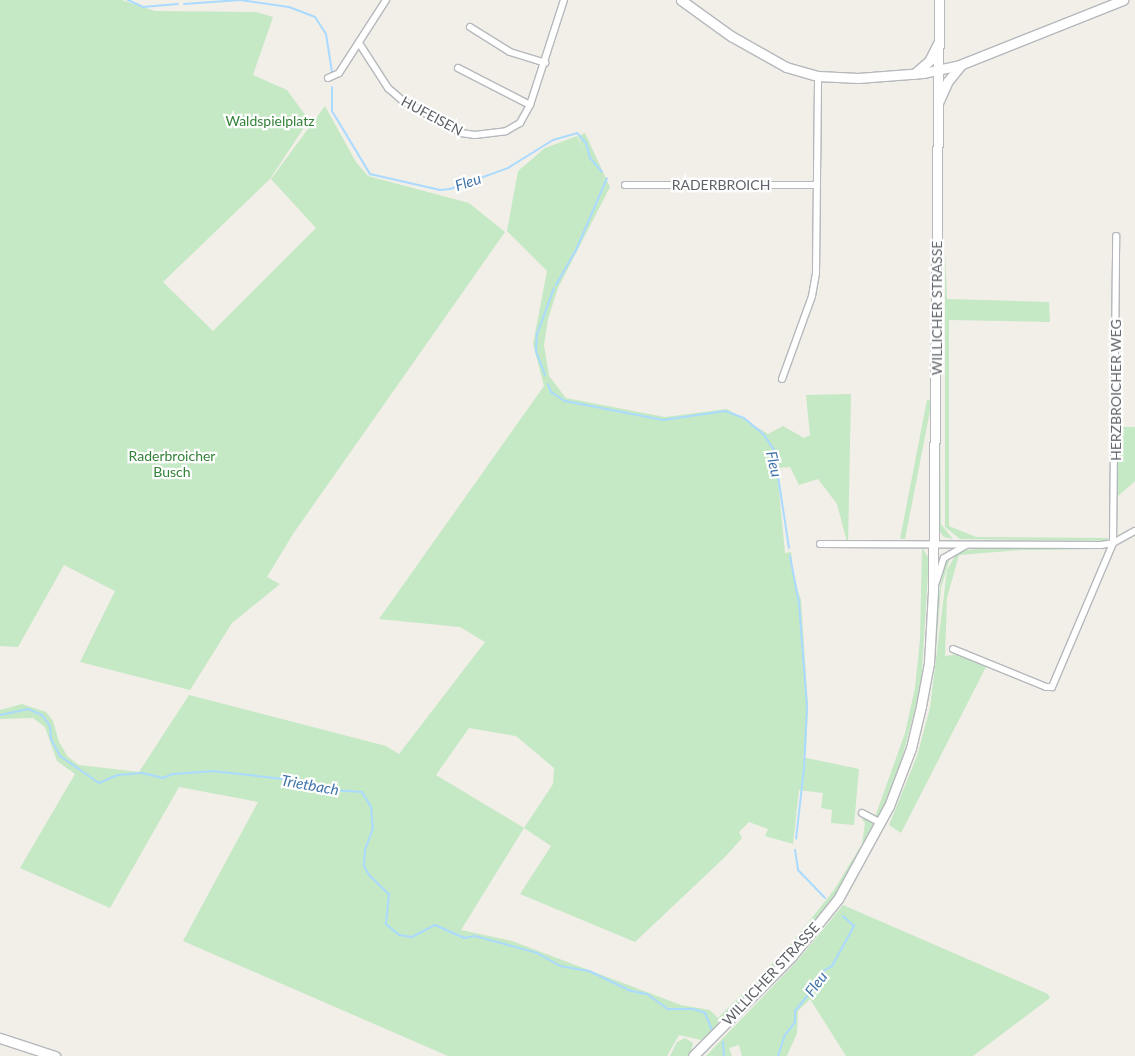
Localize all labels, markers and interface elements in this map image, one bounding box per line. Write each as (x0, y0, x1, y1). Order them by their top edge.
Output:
street label: HUFEISEN (398, 93, 466, 139)
park label: Waldspielplatz (225, 113, 315, 129)
water label: Fleu (453, 169, 483, 195)
street label: RADERBROICH (672, 177, 770, 193)
street label: WILLICHER STRASSE (929, 241, 945, 375)
street label: HERZBROICHER WEG (1108, 319, 1124, 461)
park label: Raderbroicher Busch (129, 448, 215, 481)
water label: Fleu (762, 449, 786, 479)
water label: Trietbach (280, 771, 340, 799)
street label: WILLICHER STRASSE (719, 919, 823, 1029)
water label: Fleu (801, 968, 831, 1000)

